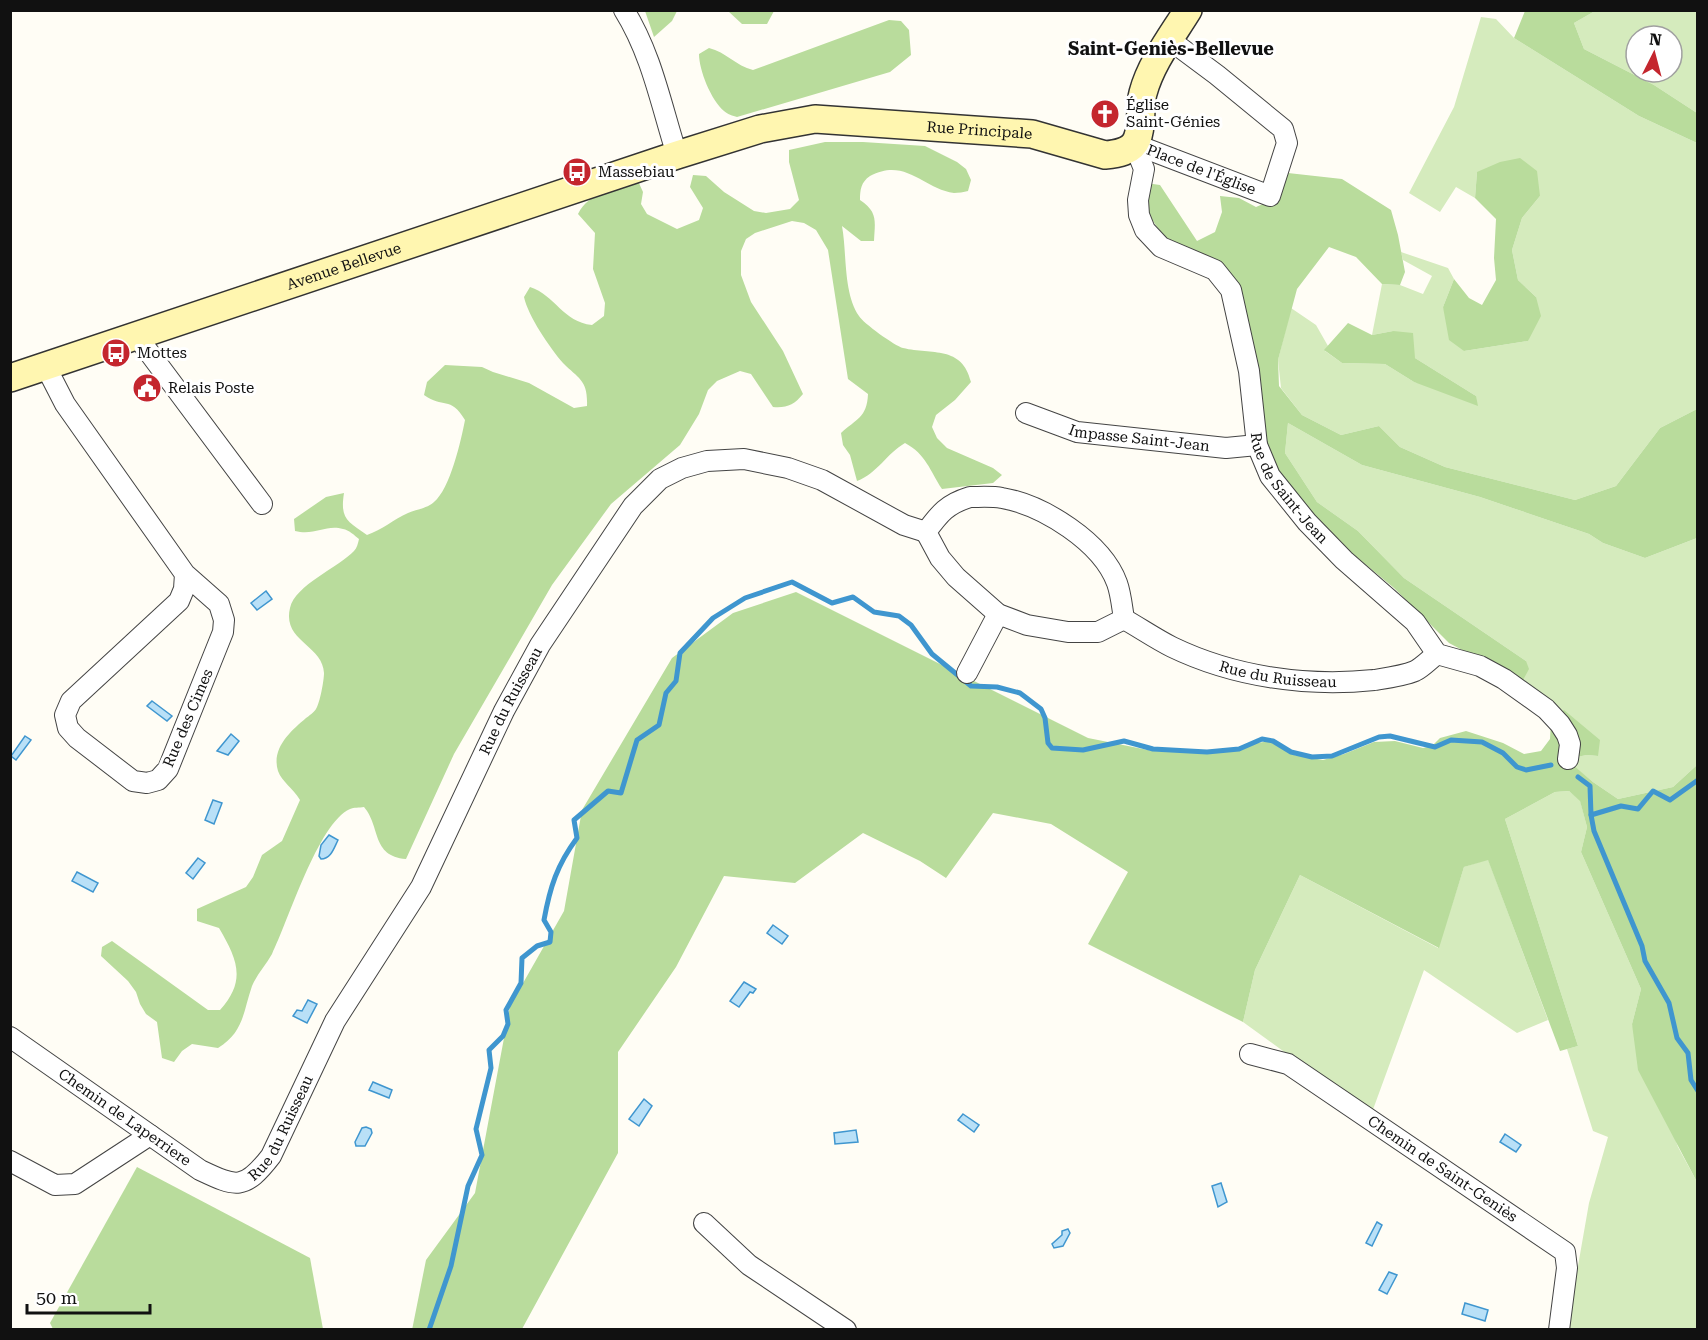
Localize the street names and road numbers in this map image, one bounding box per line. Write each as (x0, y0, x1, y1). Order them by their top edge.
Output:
street label: Rue Principale (926, 118, 1033, 143)
street label: Place de l'Église (1144, 141, 1258, 199)
street label: Avenue Bellevue (284, 239, 403, 294)
street label: Impasse Saint-Jean (1066, 421, 1211, 455)
street label: Rue de Saint-Jean (1247, 432, 1332, 547)
street label: Rue du Ruisseau (476, 644, 546, 758)
street label: Rue du Ruisseau (1217, 657, 1337, 691)
street label: Rue des Cimes (159, 666, 217, 770)
street label: Chemin de Laperriere (55, 1065, 194, 1170)
street label: Rue du Ruisseau (245, 1072, 317, 1185)
street label: Chemin de Saint-Geniès (1364, 1112, 1521, 1226)

